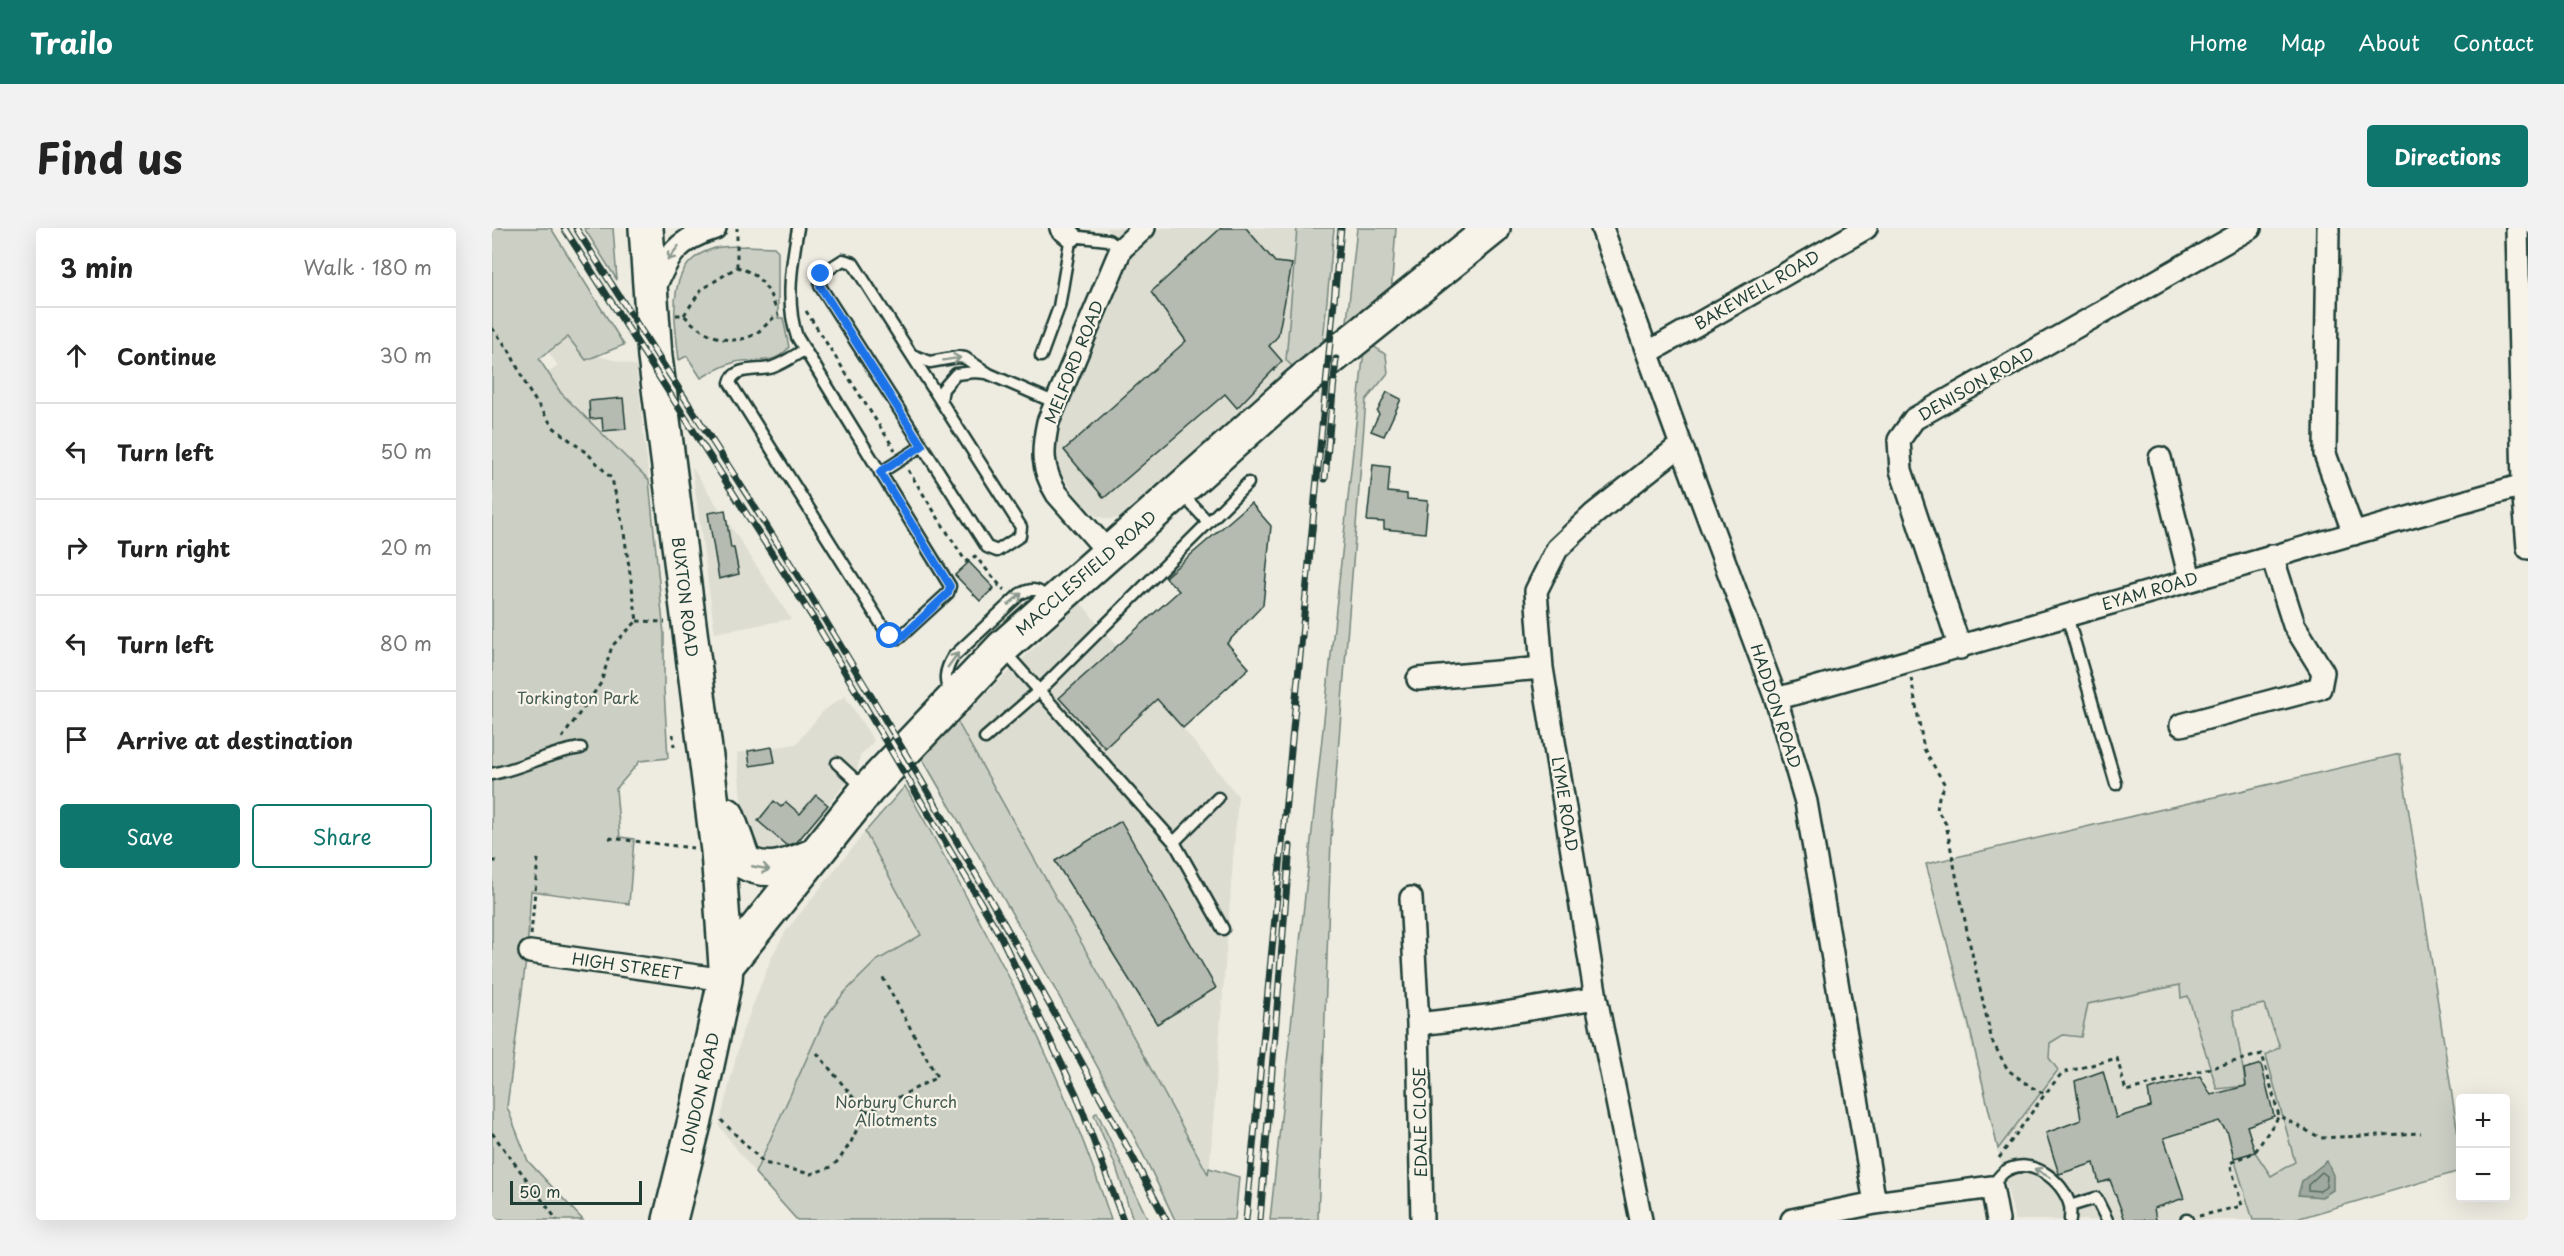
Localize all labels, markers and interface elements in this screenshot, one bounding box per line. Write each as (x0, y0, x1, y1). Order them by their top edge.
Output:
text: Trailo (30, 21, 113, 64)
text: Home (2189, 26, 2248, 58)
text: Map (2281, 26, 2326, 58)
text: About (2359, 26, 2420, 58)
text: Contact (2453, 26, 2534, 58)
text: Find us (36, 125, 183, 188)
button: Directions (2367, 125, 2528, 187)
street label: BAKEWELL ROAD (1689, 243, 1824, 335)
one-way arrow (667, 245, 680, 261)
text: 3 min (60, 248, 133, 287)
text: Walk · 180 m (304, 252, 432, 282)
route end (807, 260, 833, 286)
street label: MELFORD ROAD (1037, 296, 1109, 427)
icon: ahead (60, 339, 93, 372)
text: Continue (117, 339, 216, 372)
text: 30 m (379, 340, 432, 370)
street label: DENISON ROAD (1913, 340, 2038, 426)
one-way arrow (942, 353, 961, 364)
icon: left (60, 435, 93, 468)
text: Turn left (117, 435, 214, 468)
text: 50 m (380, 436, 432, 466)
street label: MACCLESFIELD ROAD (1009, 504, 1161, 640)
icon: right (60, 531, 93, 564)
text: Turn right (117, 531, 230, 564)
text: 20 m (380, 532, 432, 562)
street label: BUXTON ROAD (667, 535, 705, 658)
street label: EYAM ROAD (2099, 565, 2201, 615)
one-way arrow (1007, 592, 1022, 606)
route start (876, 622, 902, 648)
icon: left (60, 627, 93, 660)
text: Turn left (117, 627, 214, 660)
text: 80 m (380, 628, 432, 658)
street label: HADDON ROAD (1746, 640, 1808, 771)
one-way arrow (947, 652, 959, 668)
park label: Torkington Park (517, 685, 639, 709)
icon: arrive (60, 723, 93, 756)
text: Arrive at destination (117, 723, 353, 756)
street label: LYME ROAD (1547, 755, 1585, 853)
button: Save (60, 804, 240, 868)
button: Share (252, 804, 432, 868)
one-way arrow (751, 863, 770, 874)
street label: HIGH STREET (570, 945, 684, 985)
street label: LONDON ROAD (673, 1030, 725, 1156)
street label: EDALE CLOSE (1406, 1067, 1432, 1178)
park label: Norbury Church Allotments (835, 1089, 957, 1131)
map controls (2456, 1094, 2510, 1202)
button: + (2456, 1094, 2510, 1148)
button: − (2456, 1148, 2510, 1202)
one-way arrow (2034, 1167, 2051, 1179)
scale bar (510, 1178, 642, 1206)
text: 50 m (519, 1179, 560, 1203)

